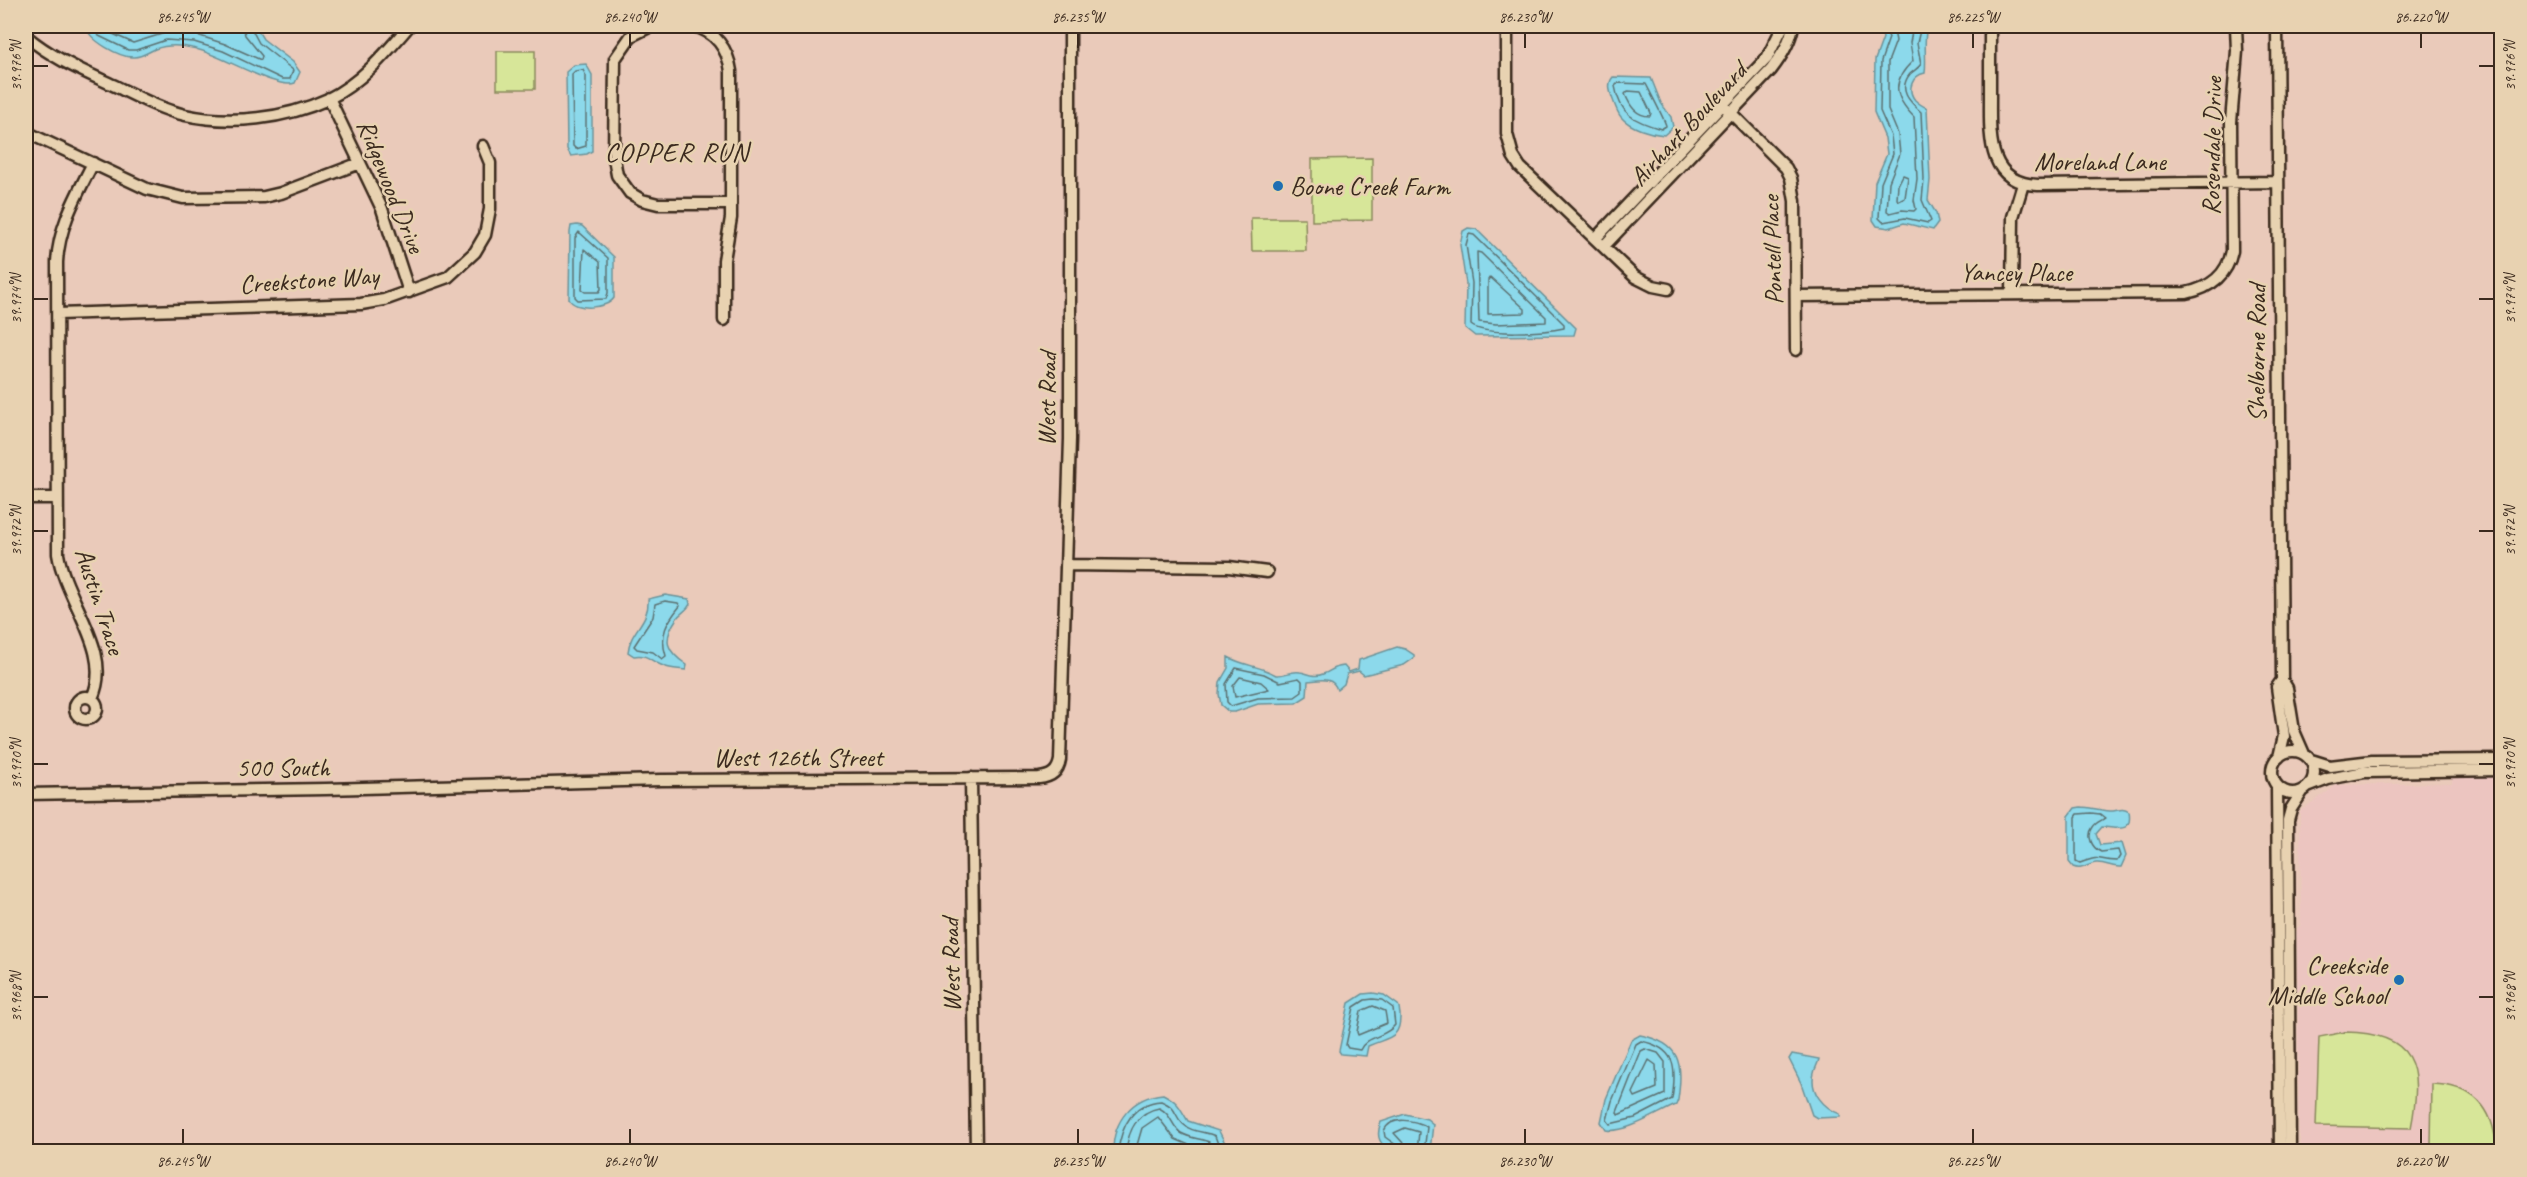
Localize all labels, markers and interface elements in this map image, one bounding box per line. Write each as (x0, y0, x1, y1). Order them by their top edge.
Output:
text: 86.245°W (157, 8, 212, 27)
text: 86.240°W (604, 8, 659, 27)
text: 86.235°W (1052, 8, 1107, 27)
text: 86.230°W (1499, 8, 1554, 27)
text: 86.225°W (1947, 8, 2002, 27)
text: 86.220°W (2395, 8, 2450, 27)
text: 39.976°N (7, 38, 26, 91)
text: 39.976°N (2501, 38, 2520, 91)
street label: Airhart Boulevard (1622, 52, 1756, 193)
street label: Rosendale Drive (2194, 75, 2230, 215)
street label: Ridgewood Drive (349, 114, 433, 259)
district label: COPPER RUN (605, 135, 752, 169)
street label: Moreland Lane (2034, 145, 2167, 178)
place label: Boone Creek Farm (1290, 170, 1452, 203)
marker: Boone Creek Farm (1271, 179, 1285, 193)
street label: Pontell Place (1754, 192, 1790, 305)
street label: Yancey Place (1960, 256, 2075, 289)
street label: Creekstone Way (238, 259, 382, 301)
text: 39.974°N (7, 271, 26, 324)
text: 39.974°N (2501, 271, 2520, 324)
street label: Shelborne Road (2240, 280, 2273, 422)
street label: West Road (1030, 348, 1064, 446)
text: 39.972°N (7, 503, 26, 556)
text: 39.972°N (2501, 503, 2520, 556)
street label: Austin Trace (67, 544, 133, 661)
text: 39.970°N (7, 736, 26, 789)
text: 39.970°N (2501, 736, 2520, 789)
street label: West 126th Street (713, 741, 885, 774)
street label: 500 South (237, 751, 331, 784)
street label: West Road (934, 914, 968, 1012)
place label: Creekside Middle School (2268, 949, 2392, 1012)
text: 39.968°N (7, 969, 26, 1022)
text: 39.968°N (2501, 969, 2520, 1022)
marker: Creekside Middle School (2392, 973, 2406, 987)
text: 86.245°W (157, 1152, 212, 1171)
text: 86.240°W (604, 1152, 659, 1171)
text: 86.235°W (1052, 1152, 1107, 1171)
text: 86.230°W (1499, 1152, 1554, 1171)
text: 86.225°W (1947, 1152, 2002, 1171)
text: 86.220°W (2395, 1152, 2450, 1171)

